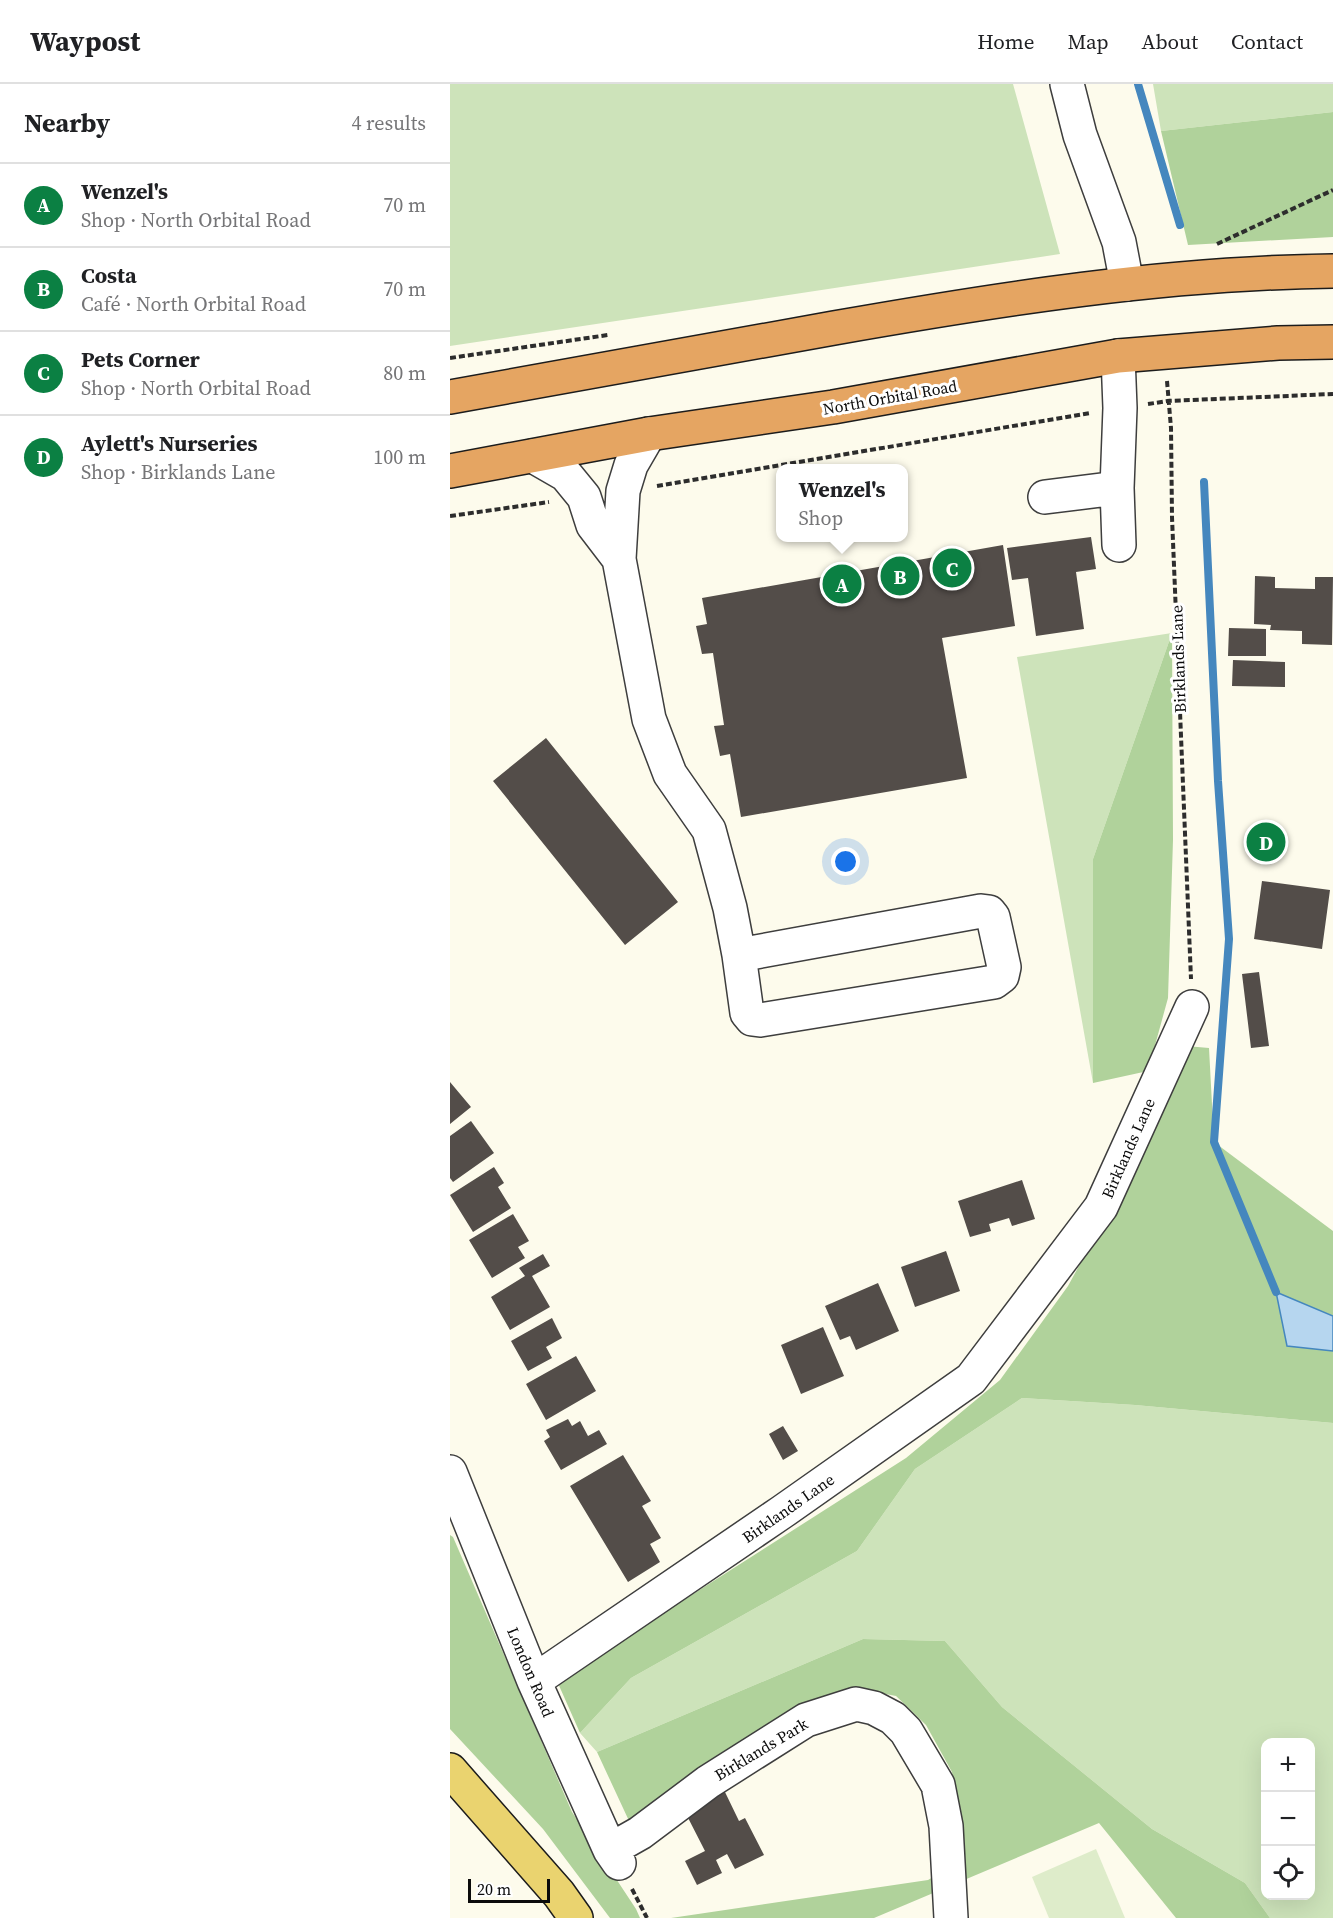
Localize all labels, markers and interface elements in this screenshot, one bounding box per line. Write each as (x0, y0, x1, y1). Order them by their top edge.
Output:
text: Waypost (30, 22, 140, 60)
text: Home (977, 27, 1035, 56)
text: Map (1068, 27, 1109, 56)
text: About (1142, 27, 1198, 56)
text: Contact (1231, 27, 1303, 56)
text: Nearby (24, 105, 110, 141)
text: 4 results (351, 109, 426, 137)
text: Wenzel's (81, 176, 168, 206)
text: A (37, 191, 50, 219)
text: 70 m (383, 191, 426, 219)
text: Shop · North Orbital Road (81, 206, 311, 234)
text: Costa (81, 260, 137, 290)
text: B (37, 275, 50, 303)
text: 70 m (383, 275, 426, 303)
text: Café · North Orbital Road (81, 290, 306, 318)
text: Pets Corner (81, 344, 200, 374)
text: C (37, 359, 50, 387)
text: 80 m (383, 359, 426, 387)
text: Shop · North Orbital Road (81, 374, 311, 402)
street label: North Orbital Road (821, 374, 959, 420)
text: Aylett's Nurseries (81, 428, 257, 458)
text: D (36, 443, 51, 471)
text: 100 m (373, 443, 426, 471)
text: Shop · Birklands Lane (81, 458, 276, 486)
popup (776, 464, 908, 542)
text: Wenzel's (799, 474, 885, 504)
text: Shop (799, 504, 843, 532)
pin: C (932, 546, 972, 590)
pin: B (880, 554, 920, 598)
pin: A (822, 562, 862, 606)
street label: Birklands Lane (1165, 605, 1191, 713)
pin: D (1246, 820, 1286, 864)
your location (831, 847, 860, 876)
street label: Birklands Lane (1096, 1094, 1160, 1202)
street label: Birklands Lane (738, 1468, 838, 1548)
street label: London Road (502, 1624, 560, 1720)
street label: Birklands Park (710, 1712, 812, 1786)
map controls (1261, 1738, 1315, 1900)
button: + (1261, 1738, 1315, 1792)
button: − (1261, 1792, 1315, 1846)
button: locate (1261, 1846, 1315, 1900)
scale bar (468, 1876, 550, 1904)
text: 20 m (477, 1878, 511, 1900)

